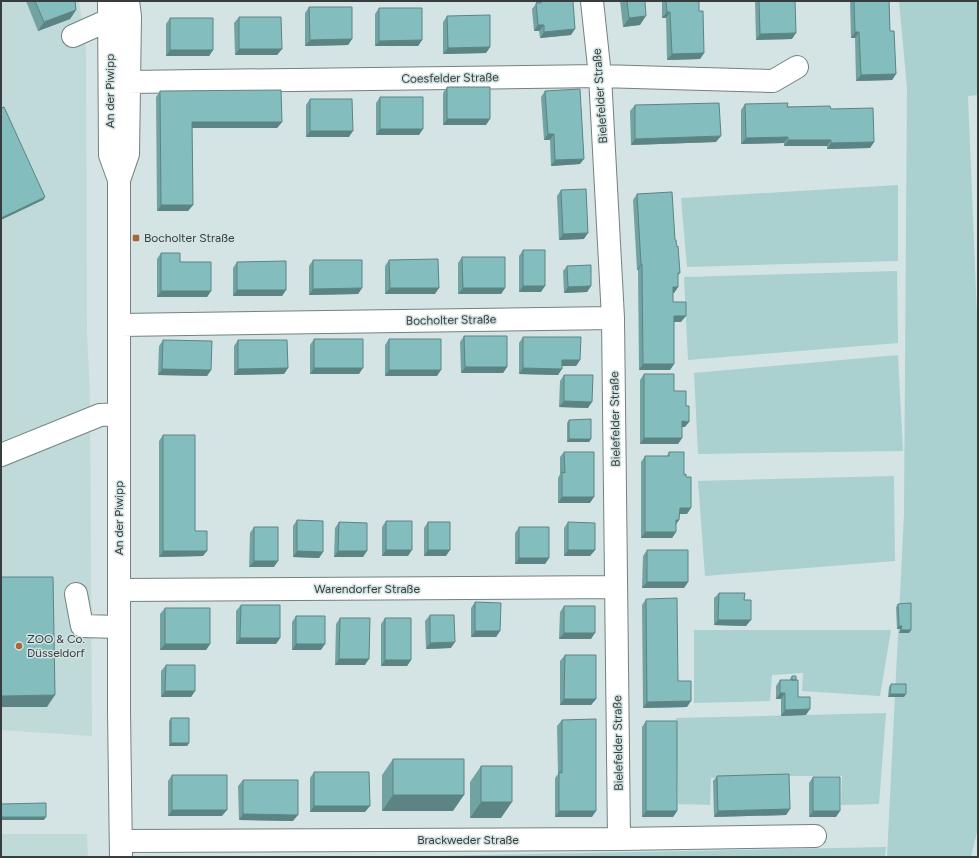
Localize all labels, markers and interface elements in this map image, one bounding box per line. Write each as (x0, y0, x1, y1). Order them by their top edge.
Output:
street label: Bielefelder Straße (590, 47, 610, 144)
street label: An der Piwipp (103, 54, 117, 128)
street label: Coesfelder Straße (401, 70, 499, 86)
place label: Bocholter Straße (144, 231, 235, 245)
marker: Bocholter Straße (131, 233, 141, 243)
street label: Bocholter Straße (406, 312, 497, 328)
street label: Bielefelder Straße (607, 371, 623, 467)
street label: An der Piwipp (112, 481, 126, 555)
street label: Warendorfer Straße (314, 582, 420, 596)
place label: ZOO & Co. Düsseldorf (27, 632, 85, 660)
marker: ZOO & Co. Düsseldorf (14, 641, 24, 651)
street label: Bielefelder Straße (610, 695, 626, 791)
street label: Brackweder Straße (417, 833, 519, 847)

